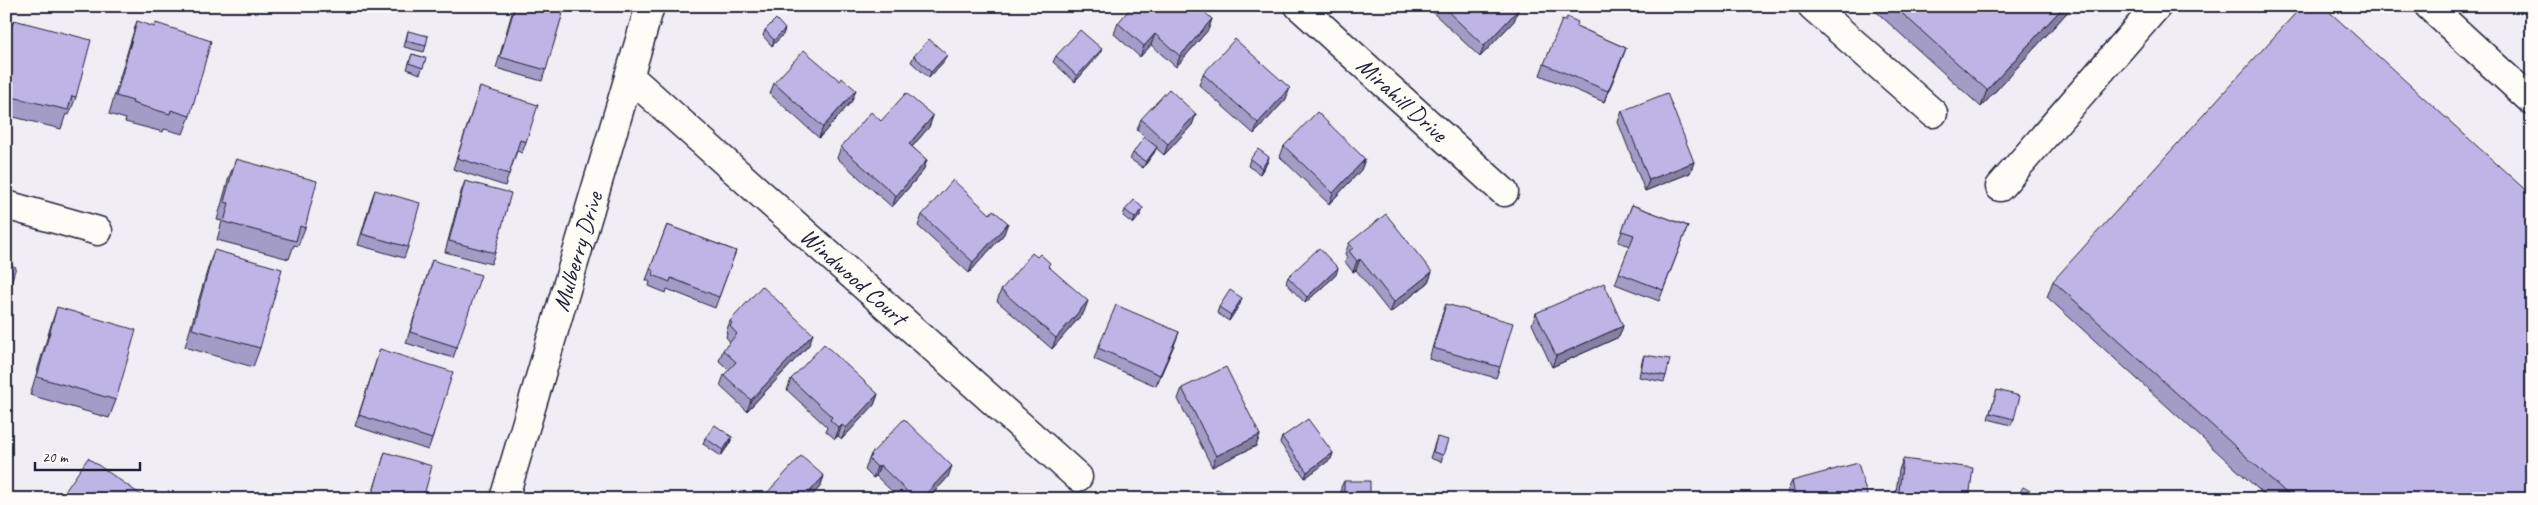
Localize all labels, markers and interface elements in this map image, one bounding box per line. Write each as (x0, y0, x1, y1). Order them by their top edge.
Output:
street label: Mirahill Drive (1350, 51, 1455, 150)
street label: Mulberry Drive (545, 186, 610, 315)
street label: Windwood Court (794, 221, 915, 334)
scale bar (35, 440, 140, 472)
text: 20 m (42, 448, 69, 467)

